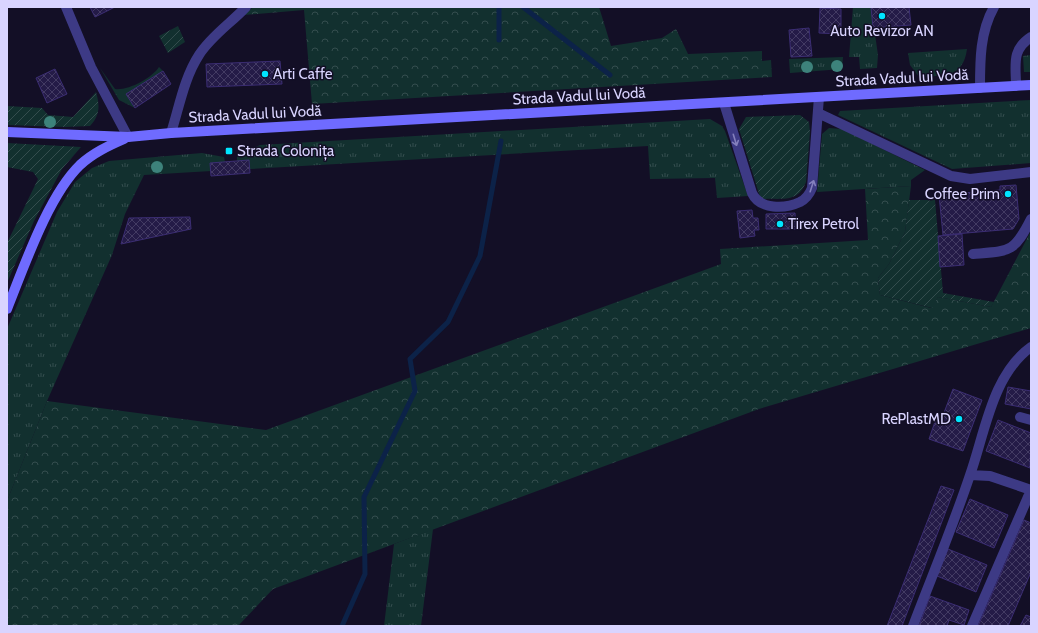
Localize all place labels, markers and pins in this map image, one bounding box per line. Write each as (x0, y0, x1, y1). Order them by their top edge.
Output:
marker: Auto Revizor AN (877, 11, 887, 21)
place label: Auto Revizor AN (830, 22, 934, 40)
place label: Arti Caffe (273, 65, 333, 83)
marker: Arti Caffe (260, 69, 270, 79)
place label: Strada Colonița (237, 142, 335, 161)
marker: Strada Colonița (224, 146, 234, 156)
place label: Coffee Prim (925, 185, 1000, 203)
marker: Coffee Prim (1003, 189, 1013, 199)
place label: Tirex Petrol (788, 215, 860, 233)
marker: Tirex Petrol (775, 219, 785, 229)
place label: RePlastMD (881, 410, 951, 428)
marker: RePlastMD (954, 414, 964, 424)

